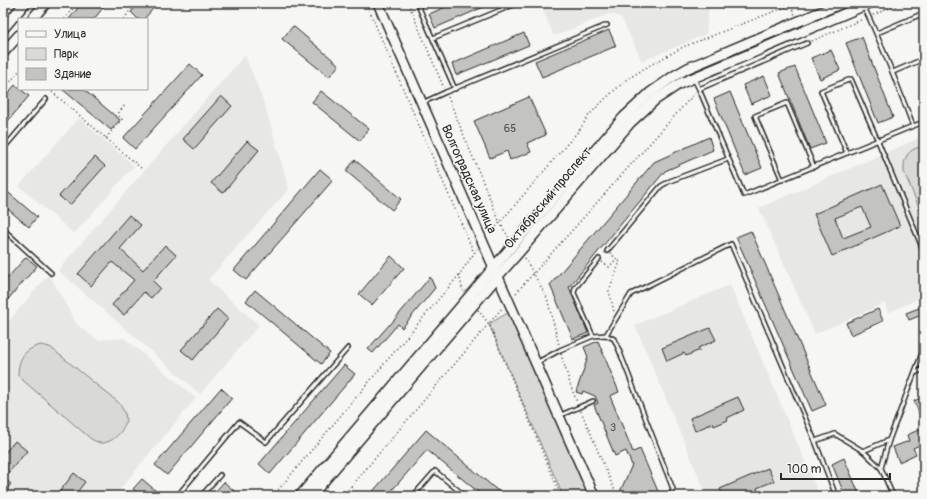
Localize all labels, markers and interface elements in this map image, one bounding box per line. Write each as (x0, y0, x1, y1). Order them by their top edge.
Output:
legend (18, 18, 148, 90)
text: Улица (54, 27, 86, 42)
text: Парк (54, 47, 79, 62)
text: Здание (54, 67, 91, 82)
street label: Волгоградская улица (438, 122, 500, 236)
house number: 65 (504, 122, 516, 135)
street label: Октябрьский проспект (501, 143, 596, 252)
house number: 3 (610, 421, 616, 434)
scale bar (781, 455, 890, 481)
text: 100 m (787, 462, 822, 477)

